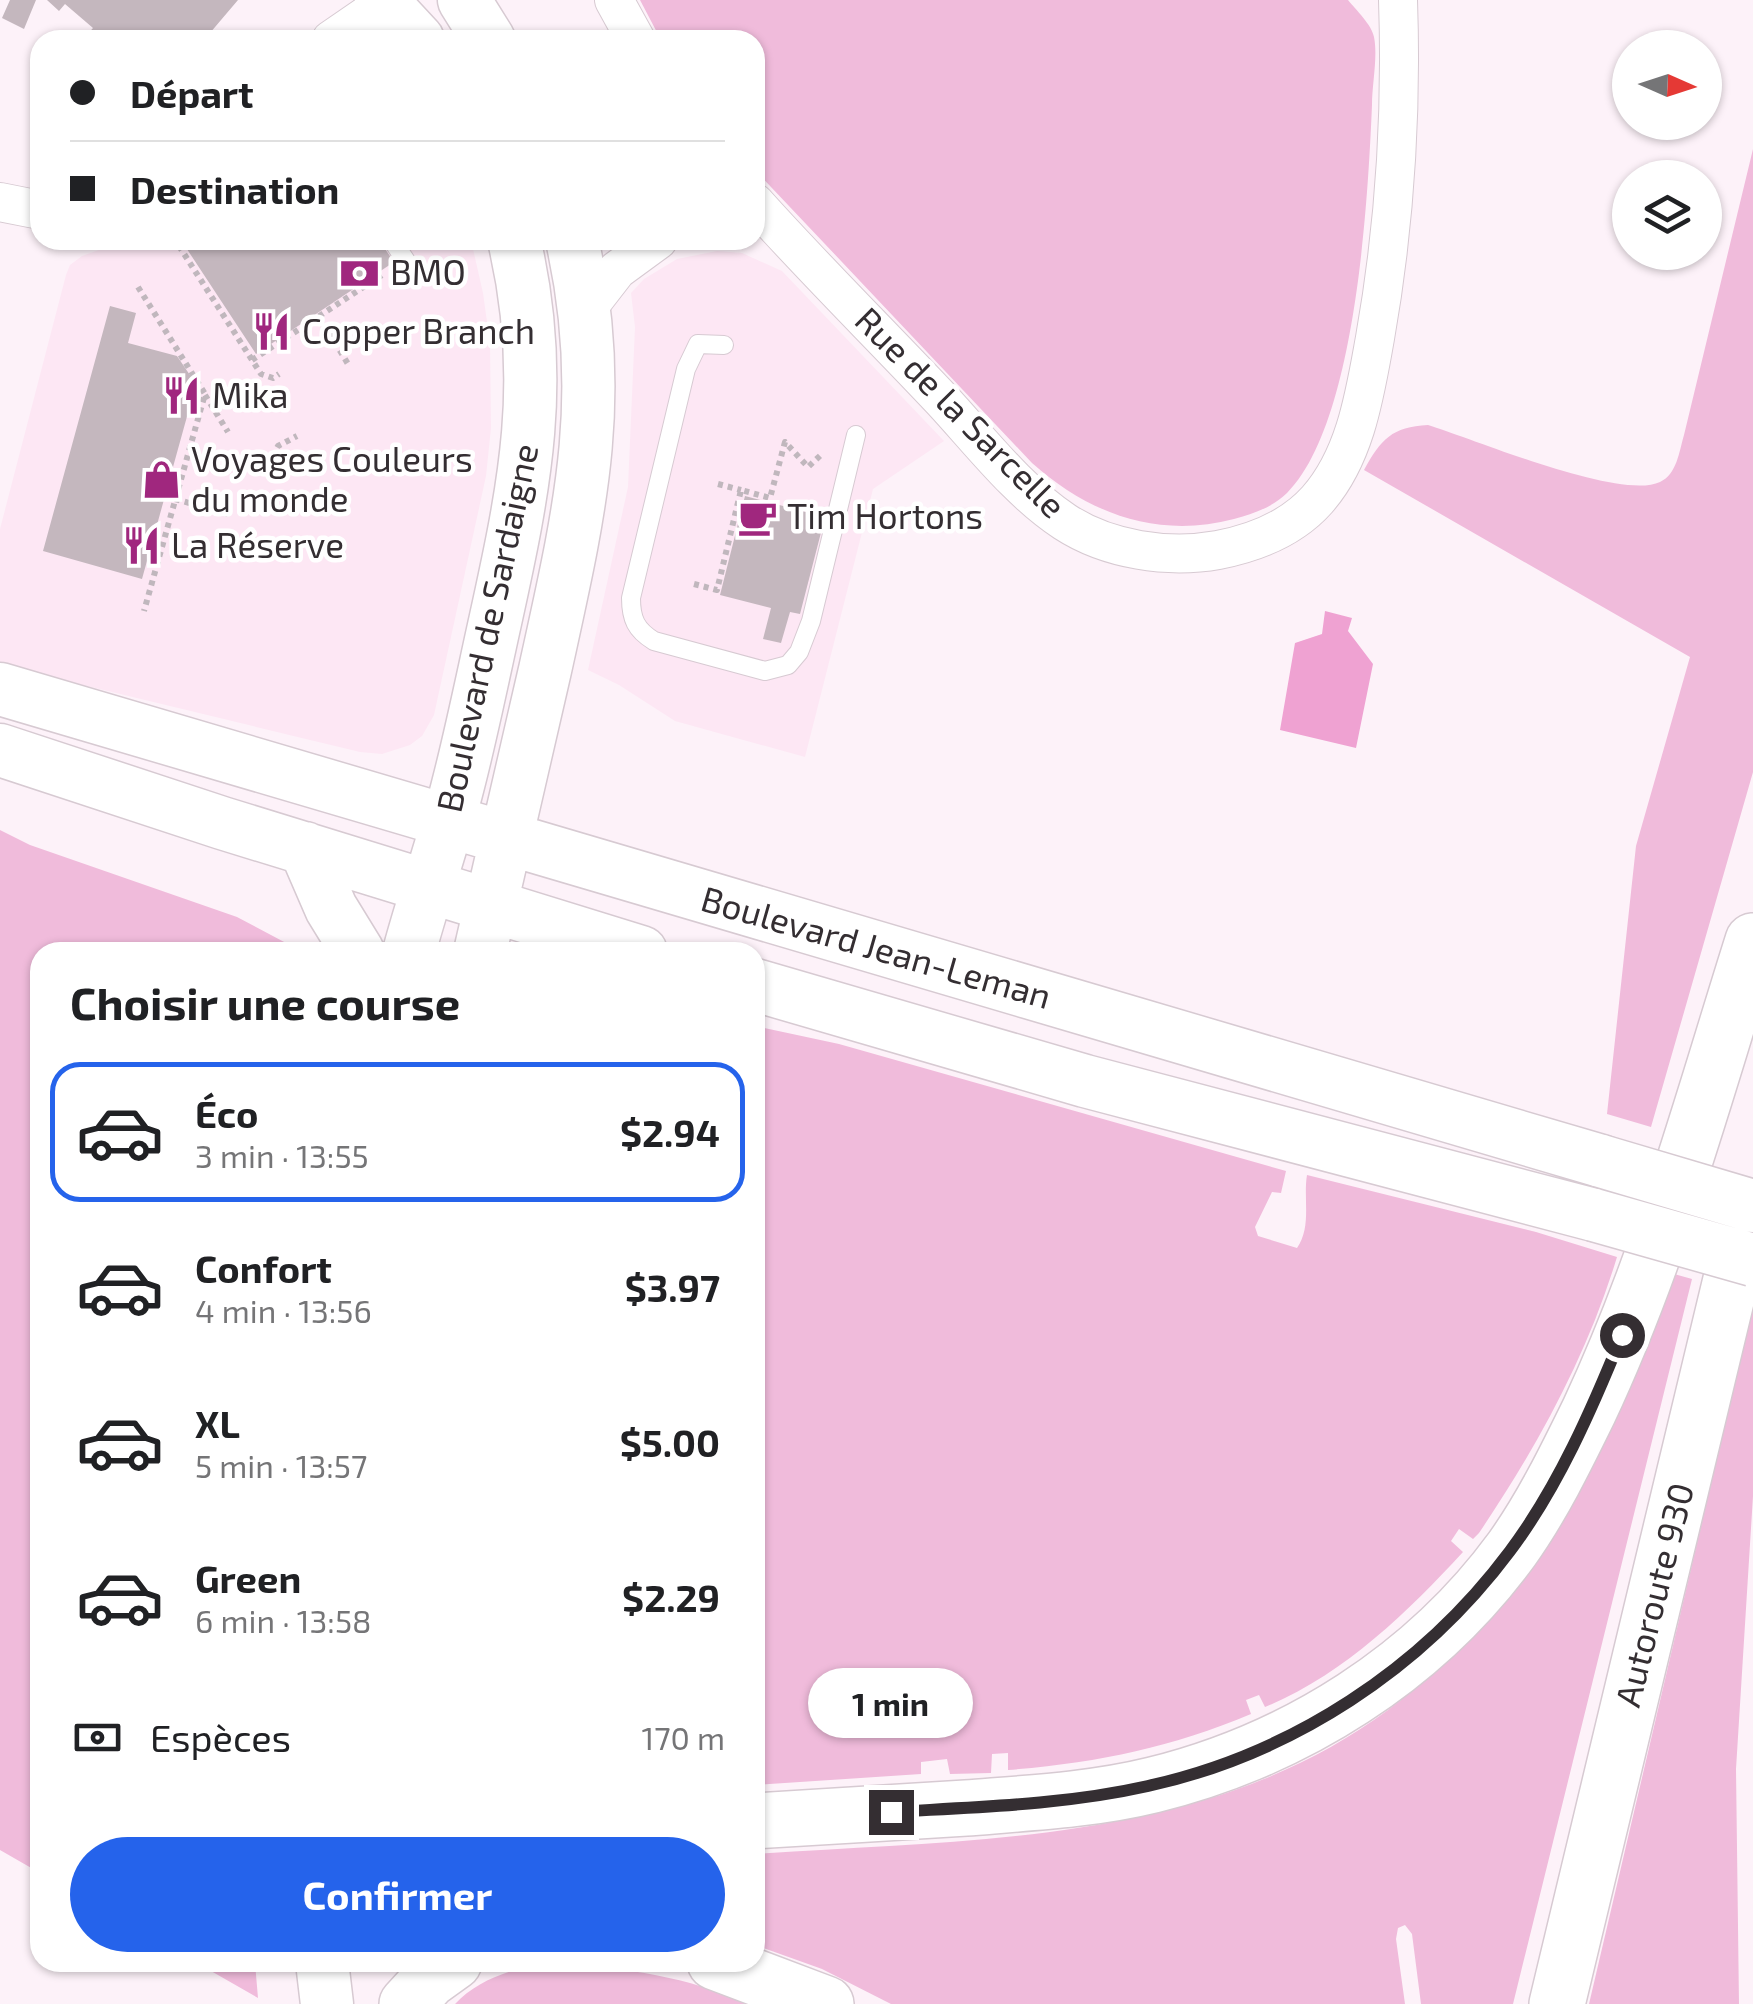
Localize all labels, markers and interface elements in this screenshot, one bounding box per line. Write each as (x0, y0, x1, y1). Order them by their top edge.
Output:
north arrow (1612, 30, 1722, 140)
map controls (1612, 30, 1722, 270)
text: Départ (130, 70, 254, 116)
button: layers (1612, 160, 1722, 270)
text: Destination (130, 166, 339, 212)
place label: BMO (390, 250, 466, 292)
bank icon: BMO (339, 252, 381, 294)
street label: Rue de la Sarcelle (848, 298, 1075, 525)
place label: Copper Branch (302, 309, 535, 351)
restaurant icon: Copper Branch (251, 311, 293, 353)
place label: Mika (212, 373, 288, 415)
restaurant icon: Mika (161, 375, 203, 417)
place label: Voyages Couleurs du monde (191, 437, 473, 519)
street label: Boulevard de Sardaigne (426, 440, 546, 816)
shop icon: Voyages Couleurs du monde (140, 459, 182, 501)
place label: Tim Hortons (787, 494, 983, 536)
cafe icon: Tim Hortons (736, 496, 778, 538)
place label: La Réserve (171, 523, 344, 565)
restaurant icon: La Réserve (120, 525, 162, 567)
street label: Boulevard Jean-Leman (697, 876, 1056, 1016)
text: Choisir une course (70, 975, 460, 1029)
icon: car (75, 1087, 165, 1177)
text: Éco (195, 1090, 258, 1136)
text: $2.94 (620, 1109, 720, 1155)
text: 3 min · 13:55 (195, 1136, 369, 1174)
icon: car (75, 1242, 165, 1332)
text: Confort (195, 1245, 332, 1291)
text: $3.97 (625, 1264, 720, 1310)
text: 4 min · 13:56 (195, 1291, 372, 1329)
route start (1600, 1313, 1645, 1358)
icon: car (75, 1397, 165, 1487)
text: XL (195, 1400, 240, 1446)
text: $5.00 (620, 1419, 720, 1465)
text: 5 min · 13:57 (195, 1446, 367, 1484)
street label: Autoroute 930 (1605, 1478, 1701, 1711)
icon: car (75, 1552, 165, 1642)
text: Green (195, 1555, 301, 1601)
text: $2.29 (622, 1574, 720, 1620)
text: 6 min · 13:58 (195, 1601, 371, 1639)
callout: 1 min (808, 1667, 974, 1737)
text: 1 min (852, 1684, 929, 1722)
icon: cash (70, 1710, 125, 1765)
text: Espèces (150, 1714, 291, 1760)
text: 170 m (641, 1718, 725, 1756)
route end (869, 1790, 914, 1835)
button: Confirmer (70, 1837, 725, 1952)

